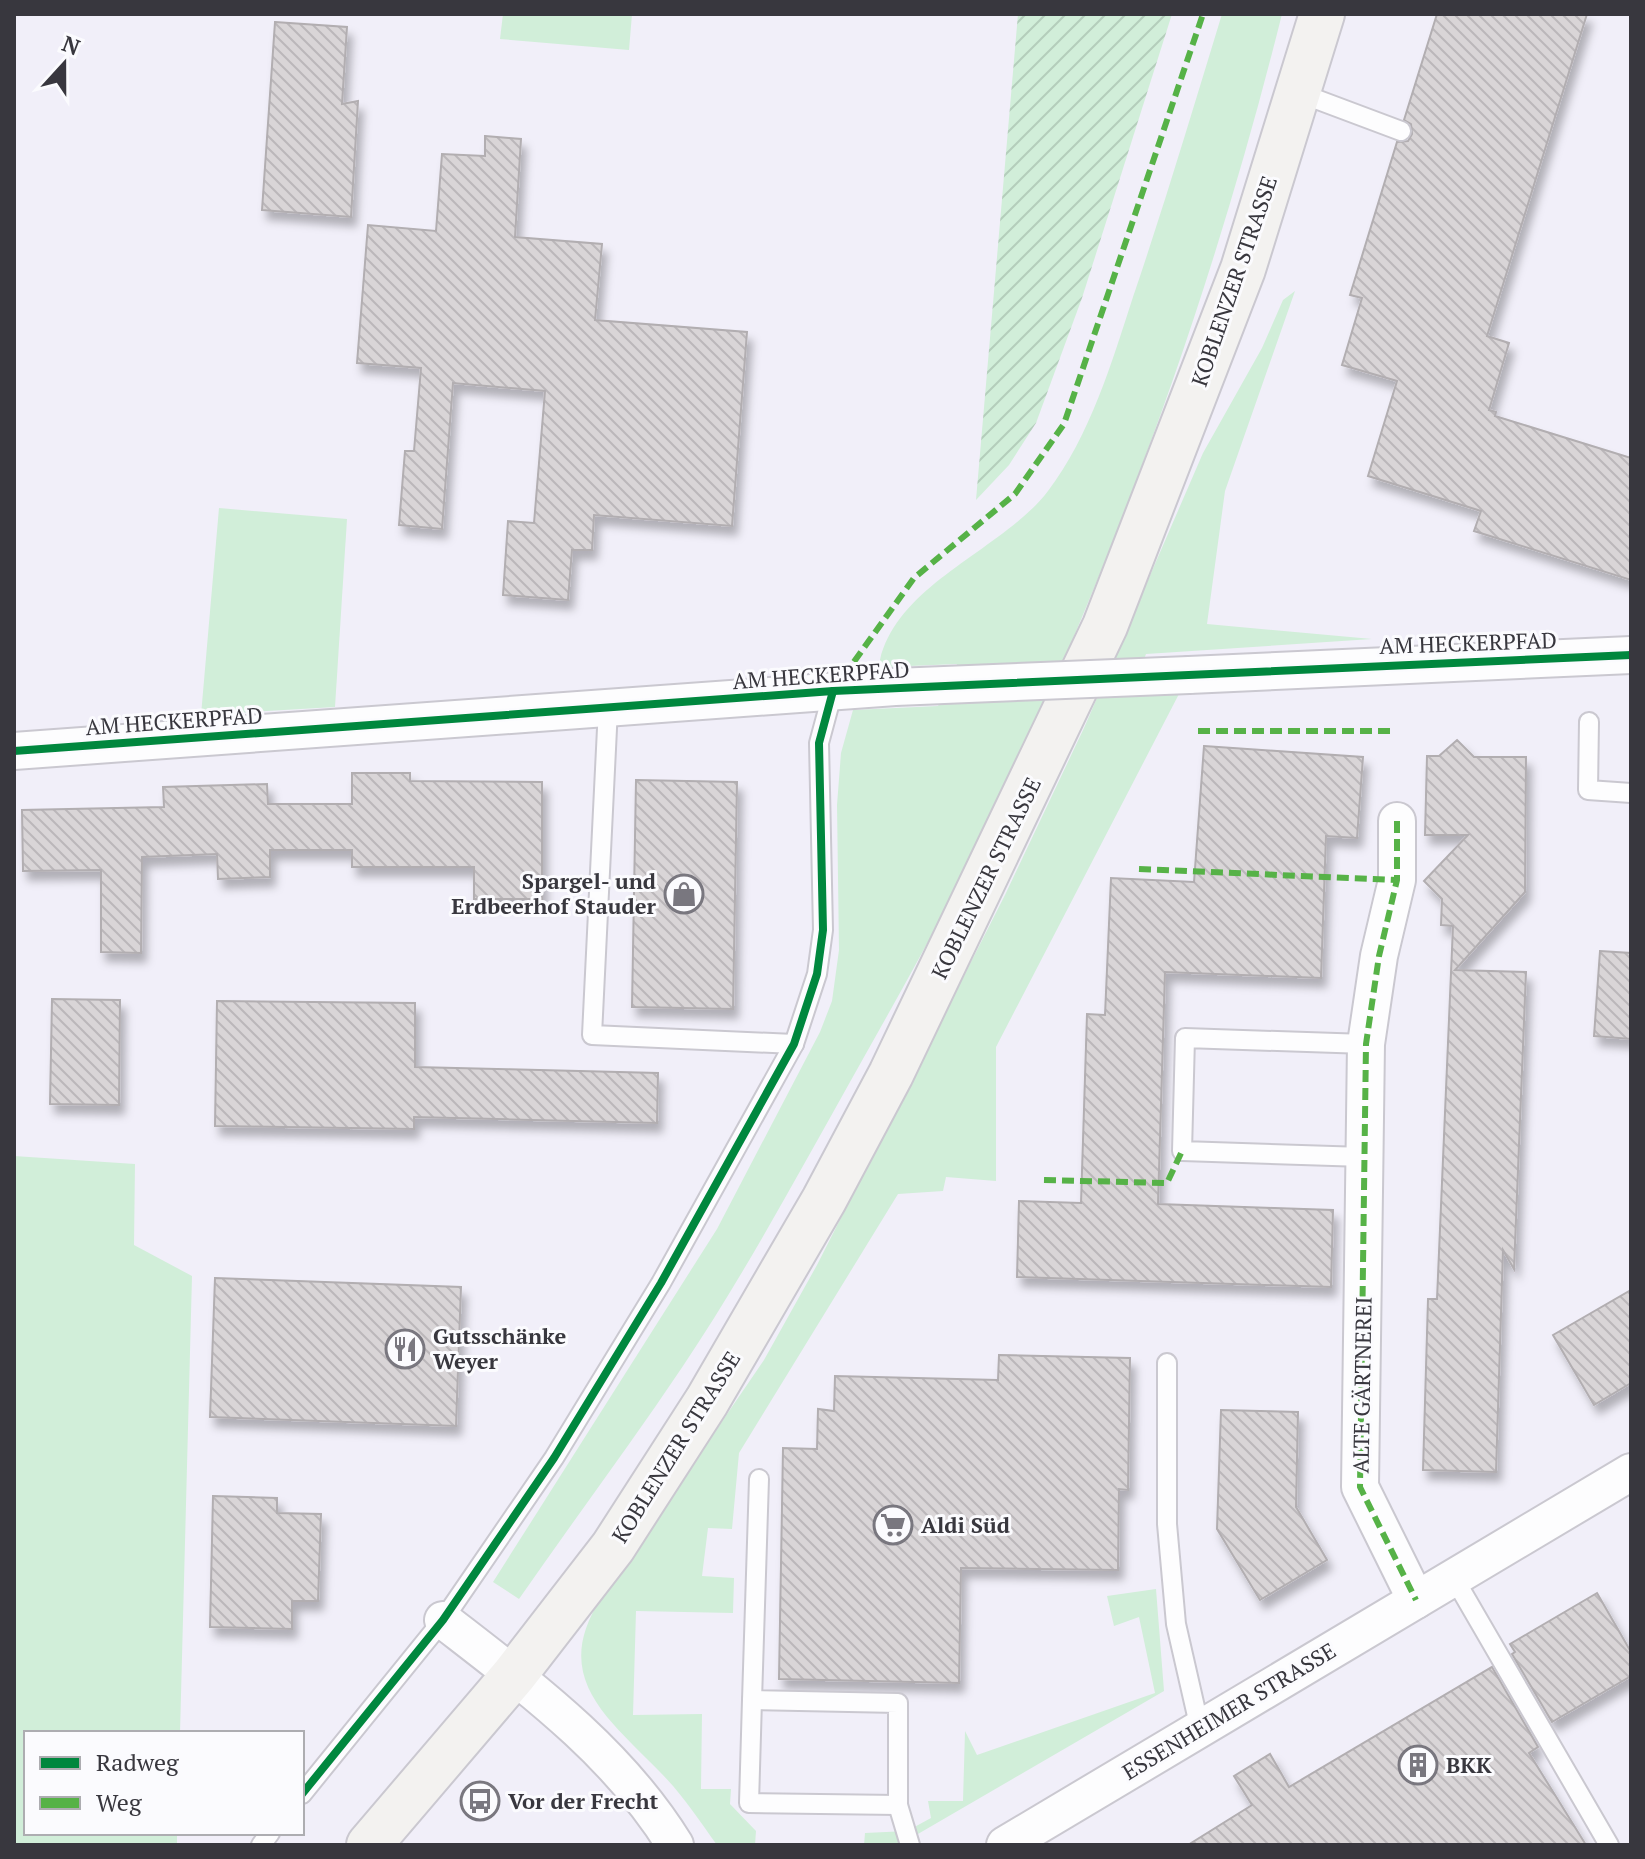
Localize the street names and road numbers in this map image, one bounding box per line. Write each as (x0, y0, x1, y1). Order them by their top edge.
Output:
street label: KOBLENZER STRASSE (1184, 172, 1283, 390)
street label: AM HECKERPFAD (1379, 625, 1557, 660)
street label: AM HECKERPFAD (731, 654, 911, 695)
street label: AM HECKERPFAD (84, 700, 264, 741)
street label: KOBLENZER STRASSE (924, 772, 1047, 983)
street label: ALTE GÄRTNEREI (1345, 1296, 1378, 1474)
street label: KOBLENZER STRASSE (605, 1345, 746, 1548)
street label: ESSENHEIMER STRASSE (1117, 1635, 1341, 1786)

